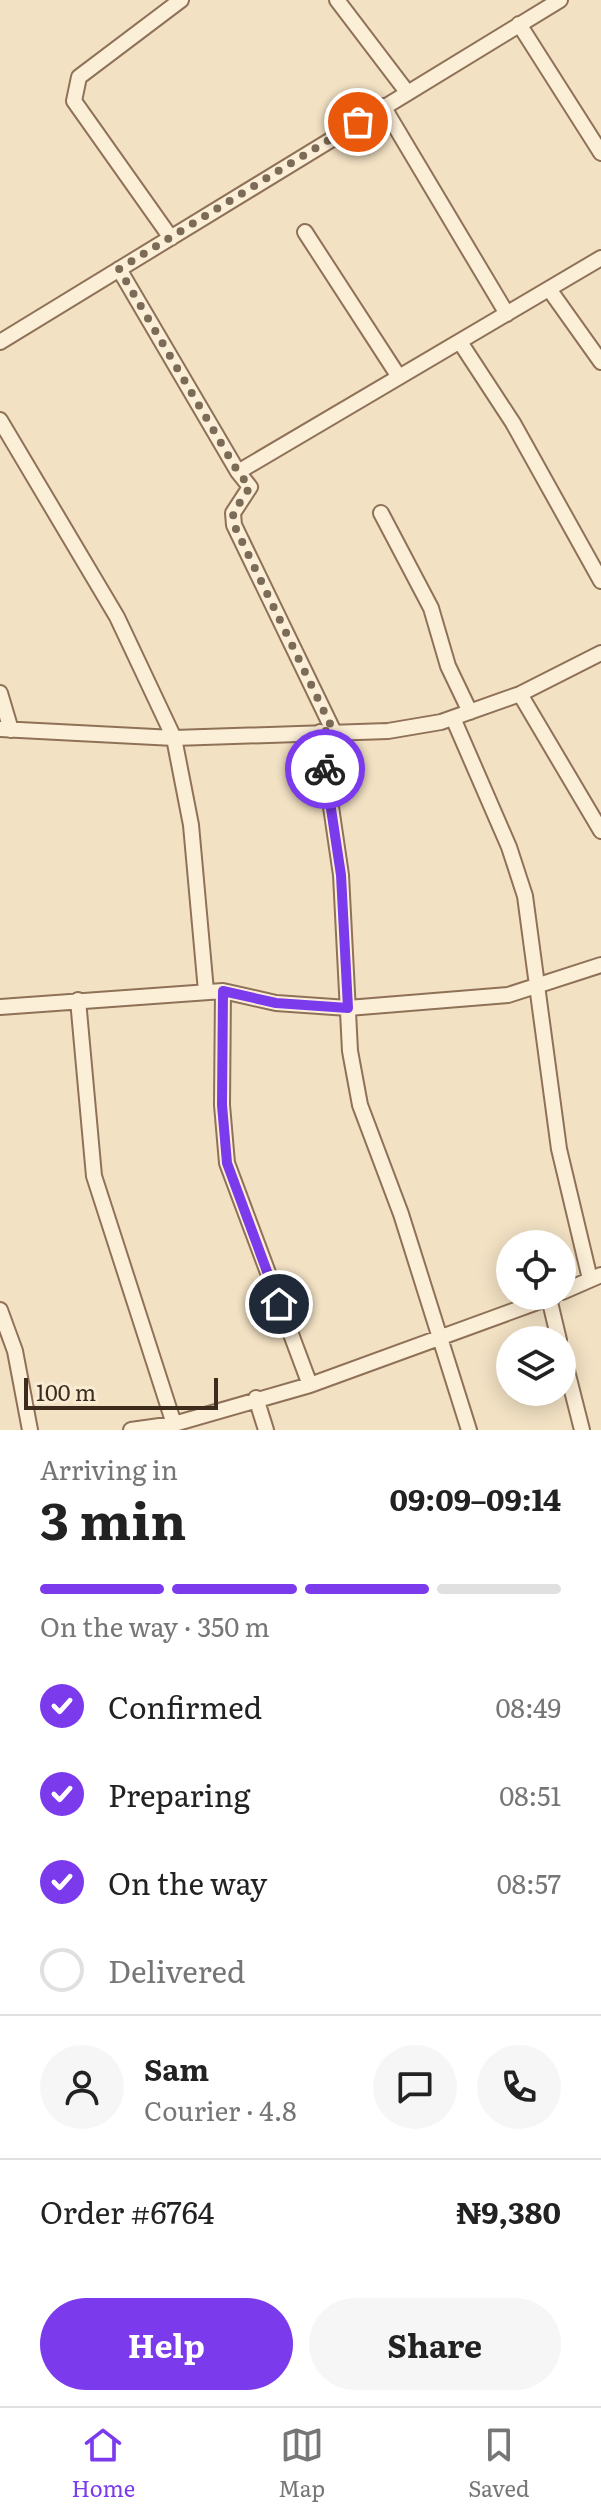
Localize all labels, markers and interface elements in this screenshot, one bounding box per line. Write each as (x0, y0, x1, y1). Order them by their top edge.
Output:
pin (324, 88, 392, 156)
icon: bag (336, 100, 380, 144)
courier (285, 729, 365, 809)
icon: bike (303, 747, 347, 791)
map controls (496, 1230, 576, 1406)
button: locate (496, 1230, 576, 1310)
pin (245, 1270, 313, 1338)
icon: home (257, 1282, 301, 1326)
button: layers (496, 1326, 576, 1406)
scale bar (24, 1374, 218, 1410)
text: 100 m (36, 1375, 96, 1408)
text: Arriving in (40, 1449, 178, 1488)
text: 09:09–09:14 (390, 1476, 561, 1520)
text: 3 min (40, 1479, 186, 1556)
text: On the way · 350 m (40, 1606, 270, 1645)
icon: check (40, 1684, 84, 1728)
text: Confirmed (108, 1684, 262, 1728)
text: 08:49 (496, 1687, 561, 1726)
icon: check (40, 1772, 84, 1816)
text: Preparing (108, 1772, 250, 1816)
text: 08:51 (499, 1775, 561, 1814)
icon: check (40, 1860, 84, 1904)
text: On the way (108, 1860, 267, 1904)
text: 08:57 (497, 1863, 561, 1902)
text: Delivered (108, 1948, 245, 1992)
button: person (40, 2045, 124, 2129)
button: chat (373, 2045, 457, 2129)
button: phone (477, 2045, 561, 2129)
text: Sam (144, 2046, 209, 2090)
text: Courier · 4.8 (144, 2090, 297, 2129)
text: Order #6764 (40, 2189, 214, 2233)
text: ₦9,380 (456, 2189, 561, 2233)
button: Help (40, 2298, 293, 2390)
button: Share (309, 2298, 561, 2390)
tab: Home (72, 2423, 135, 2504)
tab: Map (278, 2423, 325, 2504)
tab: Saved (468, 2423, 529, 2504)

